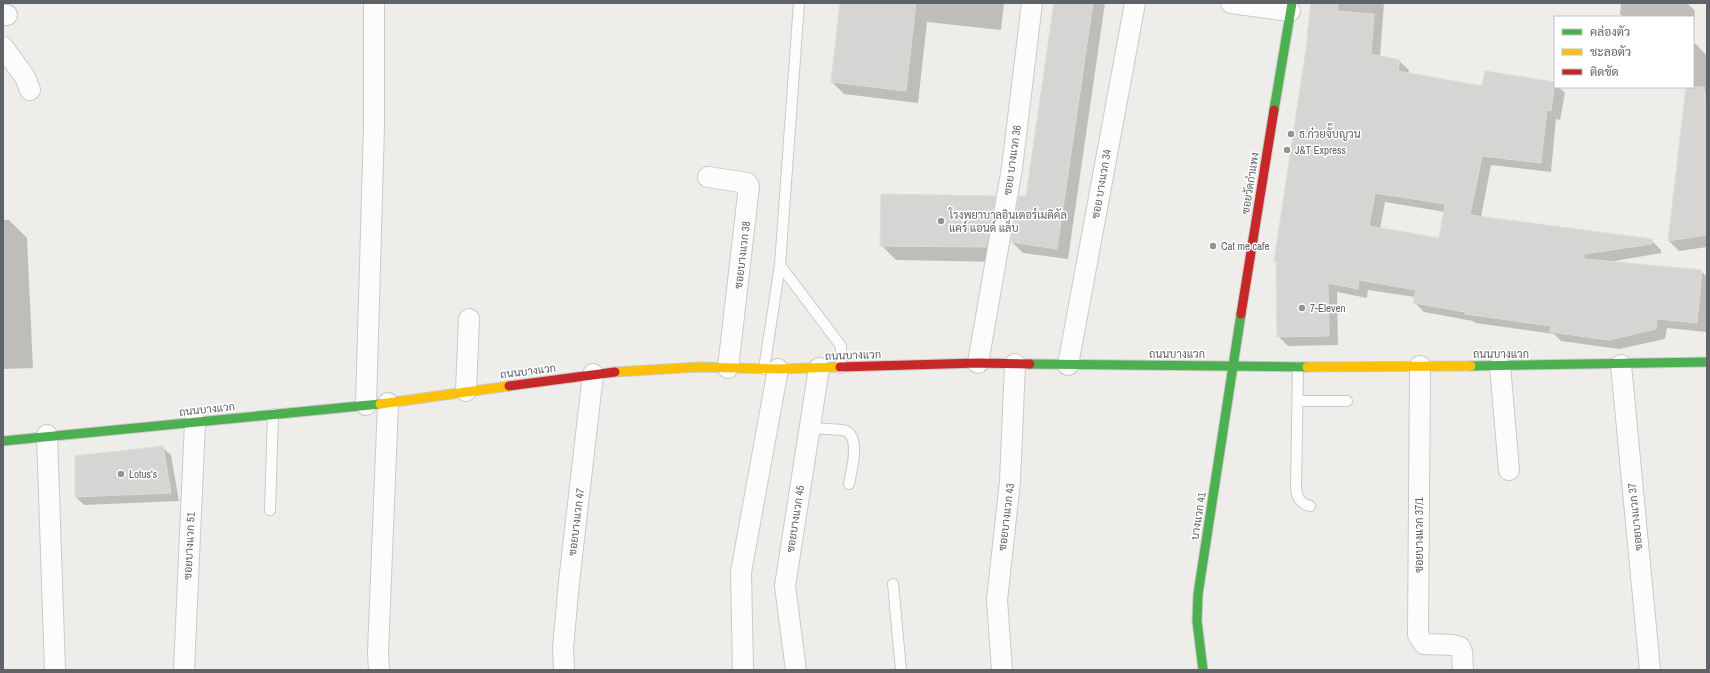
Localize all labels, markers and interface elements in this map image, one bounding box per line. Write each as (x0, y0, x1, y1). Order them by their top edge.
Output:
legend (1554, 16, 1694, 88)
text: คล่องตัว (1590, 24, 1630, 40)
text: ชะลอตัว (1590, 44, 1631, 60)
text: ติดขัด (1590, 64, 1619, 80)
place label: ธ.ก๋วยจั๊บญวน (1299, 123, 1361, 141)
street label: ซอย บางแวก 36 (1000, 124, 1024, 196)
marker: ธ.ก๋วยจั๊บญวน (1286, 129, 1296, 139)
place label: J&T Express (1295, 143, 1346, 157)
marker: J&T Express (1282, 145, 1292, 155)
street label: ซอย บางแวก 34 (1088, 148, 1114, 220)
street label: ซอยวัดกำแพง (1238, 151, 1262, 215)
place label: โรงพยาบาลอินเตอร์เมดิคัล แคร์ แอนด์ แล็บ (948, 207, 1067, 235)
marker: โรงพยาบาลอินเตอร์เมดิคัล แคร์ แอนด์ แล็บ (936, 216, 946, 226)
street label: ซอยบางแวก 38 (731, 220, 753, 290)
place label: Cat me cafe (1221, 239, 1270, 253)
marker: Cat me cafe (1208, 241, 1218, 251)
place label: 7-Eleven (1310, 301, 1346, 315)
marker: 7-Eleven (1297, 303, 1307, 313)
street label: ถนนบางแวก (825, 347, 881, 363)
street label: ถนนบางแวก (1149, 347, 1205, 361)
street label: ถนนบางแวก (1473, 347, 1529, 361)
street label: ถนนบางแวก (499, 361, 557, 381)
street label: ถนนบางแวก (178, 399, 236, 419)
place label: Lotus's (129, 467, 158, 481)
marker: Lotus's (116, 469, 126, 479)
street label: ซอยบางแวก 43 (995, 482, 1017, 552)
street label: ซอยบางแวก 37 (1624, 483, 1646, 551)
street label: ซอยบางแวก 45 (783, 484, 807, 554)
street label: ซอยบางแวก 47 (565, 487, 587, 557)
street label: บางแวก 41 (1187, 491, 1209, 541)
street label: ซอยบางแวก 37/1 (1412, 497, 1426, 573)
street label: ซอยบางแวก 51 (180, 512, 198, 580)

